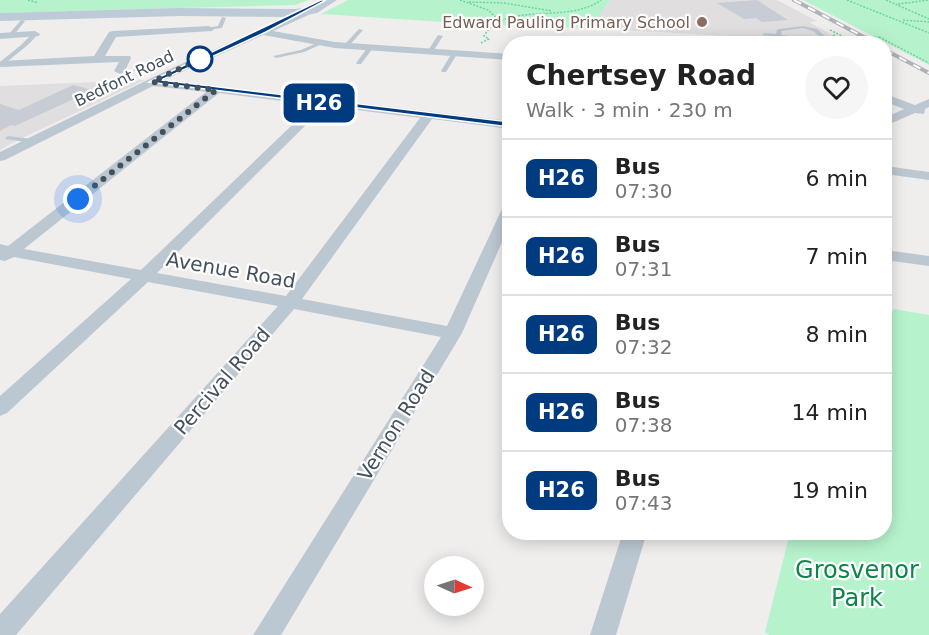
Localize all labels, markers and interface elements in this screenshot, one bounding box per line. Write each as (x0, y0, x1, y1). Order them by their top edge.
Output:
place label: Edward Pauling Primary School (442, 13, 690, 32)
marker: Edward Pauling Primary School (695, 15, 709, 29)
street label: Bedfont Road (71, 46, 177, 111)
unlabelled marker (187, 46, 213, 72)
button: heart (805, 56, 868, 119)
text: Chertsey Road (526, 59, 756, 92)
line badge: H26 (284, 84, 354, 122)
text: H26 (296, 91, 342, 115)
text: Walk · 3 min · 230 m (526, 98, 733, 122)
text: Bus (615, 154, 660, 179)
text: H26 (538, 166, 585, 190)
text: 6 min (806, 166, 868, 191)
text: 07:30 (615, 179, 672, 203)
your location (63, 184, 93, 214)
text: Bus (615, 232, 660, 257)
text: H26 (538, 244, 585, 268)
text: 7 min (806, 244, 868, 269)
street label: Avenue Road (164, 247, 298, 293)
text: 07:31 (615, 257, 672, 281)
text: Bus (615, 310, 660, 335)
street label: Percival Road (169, 322, 275, 440)
text: H26 (538, 322, 585, 346)
text: 8 min (806, 322, 868, 347)
text: 07:32 (615, 335, 672, 359)
street label: Vernon Road (352, 365, 440, 485)
text: Bus (615, 388, 660, 413)
text: H26 (538, 400, 585, 424)
text: 14 min (792, 400, 868, 425)
text: 07:38 (615, 413, 672, 437)
text: Bus (615, 466, 660, 491)
text: H26 (538, 478, 585, 502)
text: 19 min (792, 478, 868, 503)
text: 07:43 (615, 491, 672, 515)
north arrow (424, 556, 484, 616)
map controls (424, 556, 484, 616)
park label: Grosvenor Park (795, 556, 919, 612)

